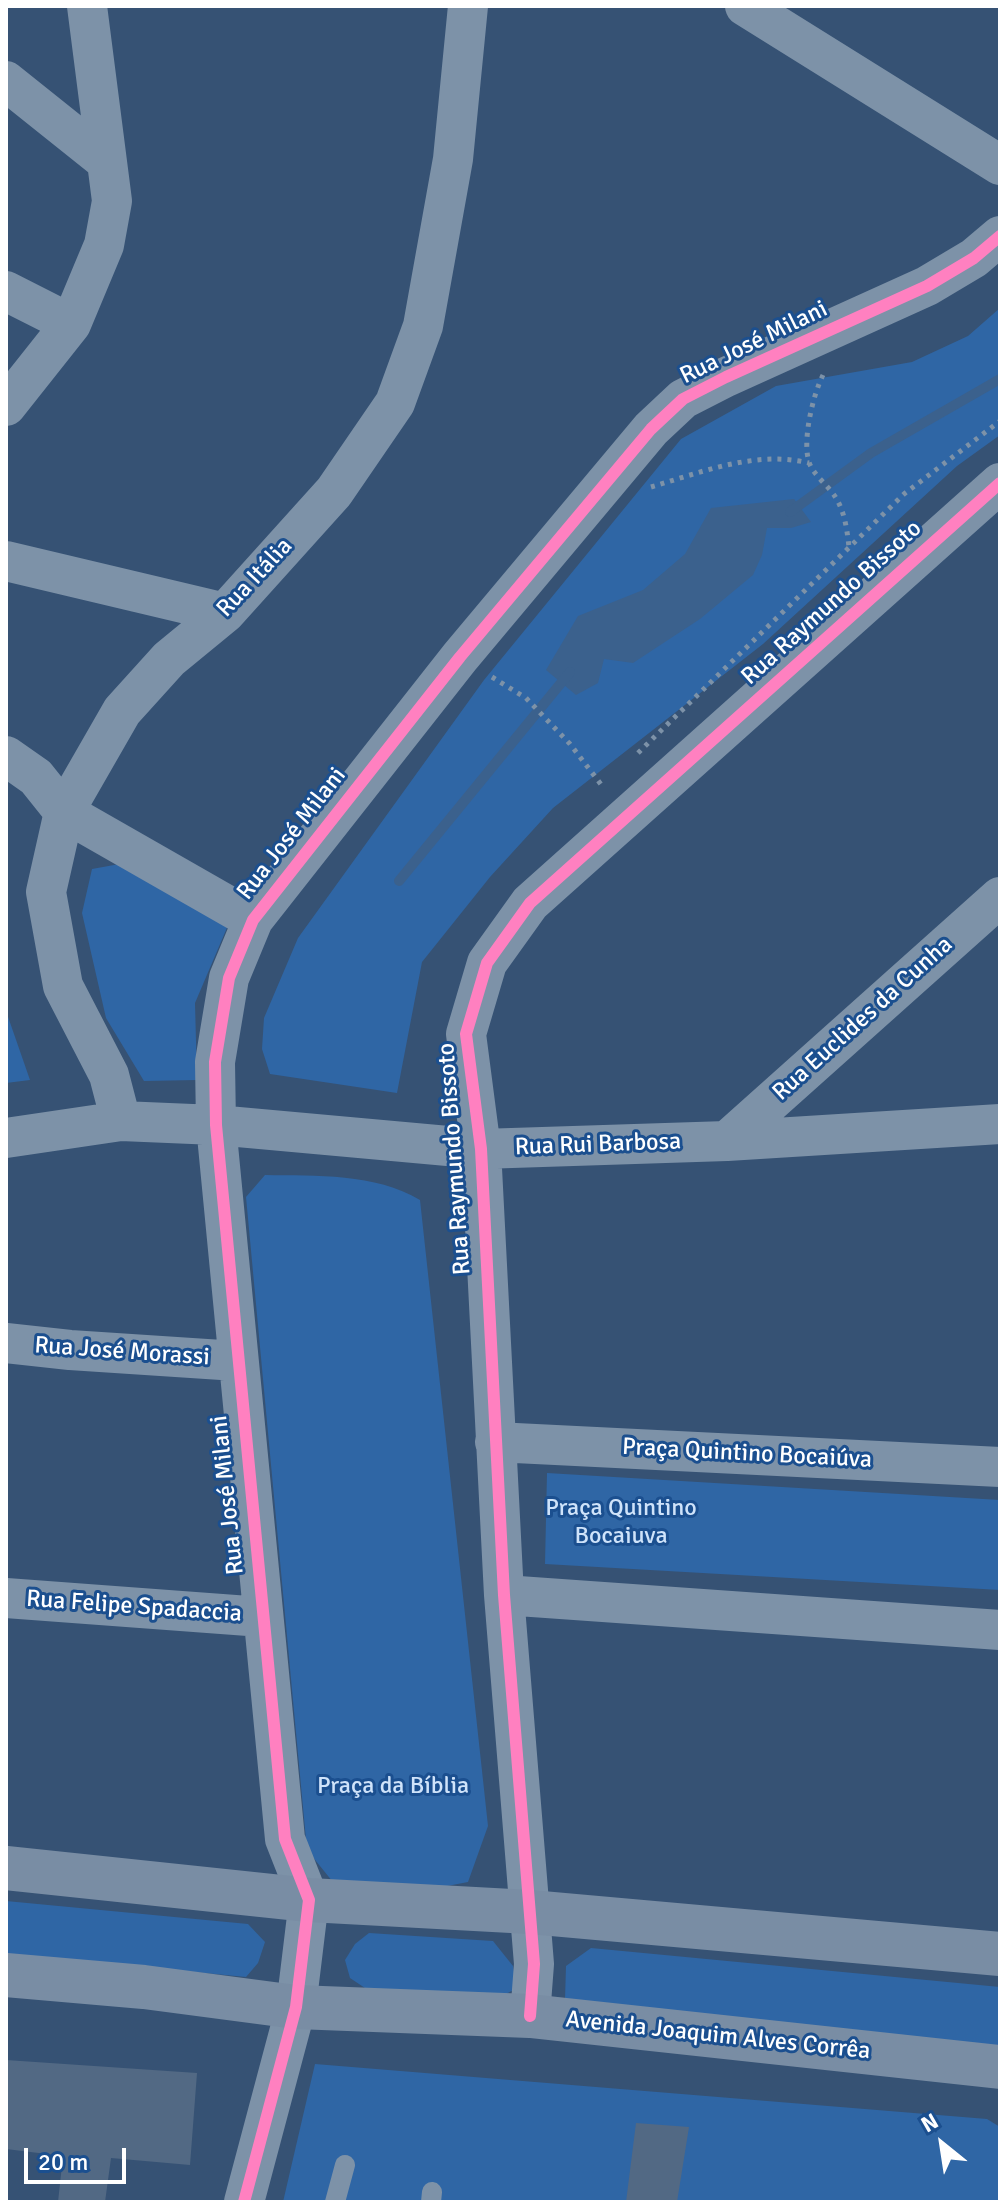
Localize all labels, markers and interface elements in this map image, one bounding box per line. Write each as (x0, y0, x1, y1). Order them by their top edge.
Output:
street label: Rua José Milani (676, 295, 832, 391)
street label: Rua Raymundo Bissoto (736, 514, 928, 692)
street label: Rua Itália (211, 532, 299, 624)
street label: Rua José Milani (231, 762, 353, 906)
street label: Rua Euclides da Cunha (767, 931, 959, 1107)
street label: Rua Raymundo Bissoto (433, 1042, 477, 1276)
street label: Rua Rui Barbosa (514, 1128, 682, 1162)
street label: Rua José Morassi (33, 1332, 211, 1372)
street label: Rua José Milani (205, 1414, 251, 1576)
street label: Praça Quintino Bocaiúva (621, 1433, 873, 1475)
park label: Praça Quintino Bocaiuva (545, 1495, 697, 1551)
street label: Rua Felipe Spadaccia (25, 1585, 243, 1629)
park label: Praça da Bíblia (317, 1773, 469, 1801)
street label: Avenida Joaquim Alves Corrêa (564, 2006, 872, 2066)
north arrow (902, 2104, 982, 2184)
text: N (916, 2107, 943, 2138)
scale bar (28, 2132, 130, 2182)
text: 20 m (38, 2147, 88, 2177)

